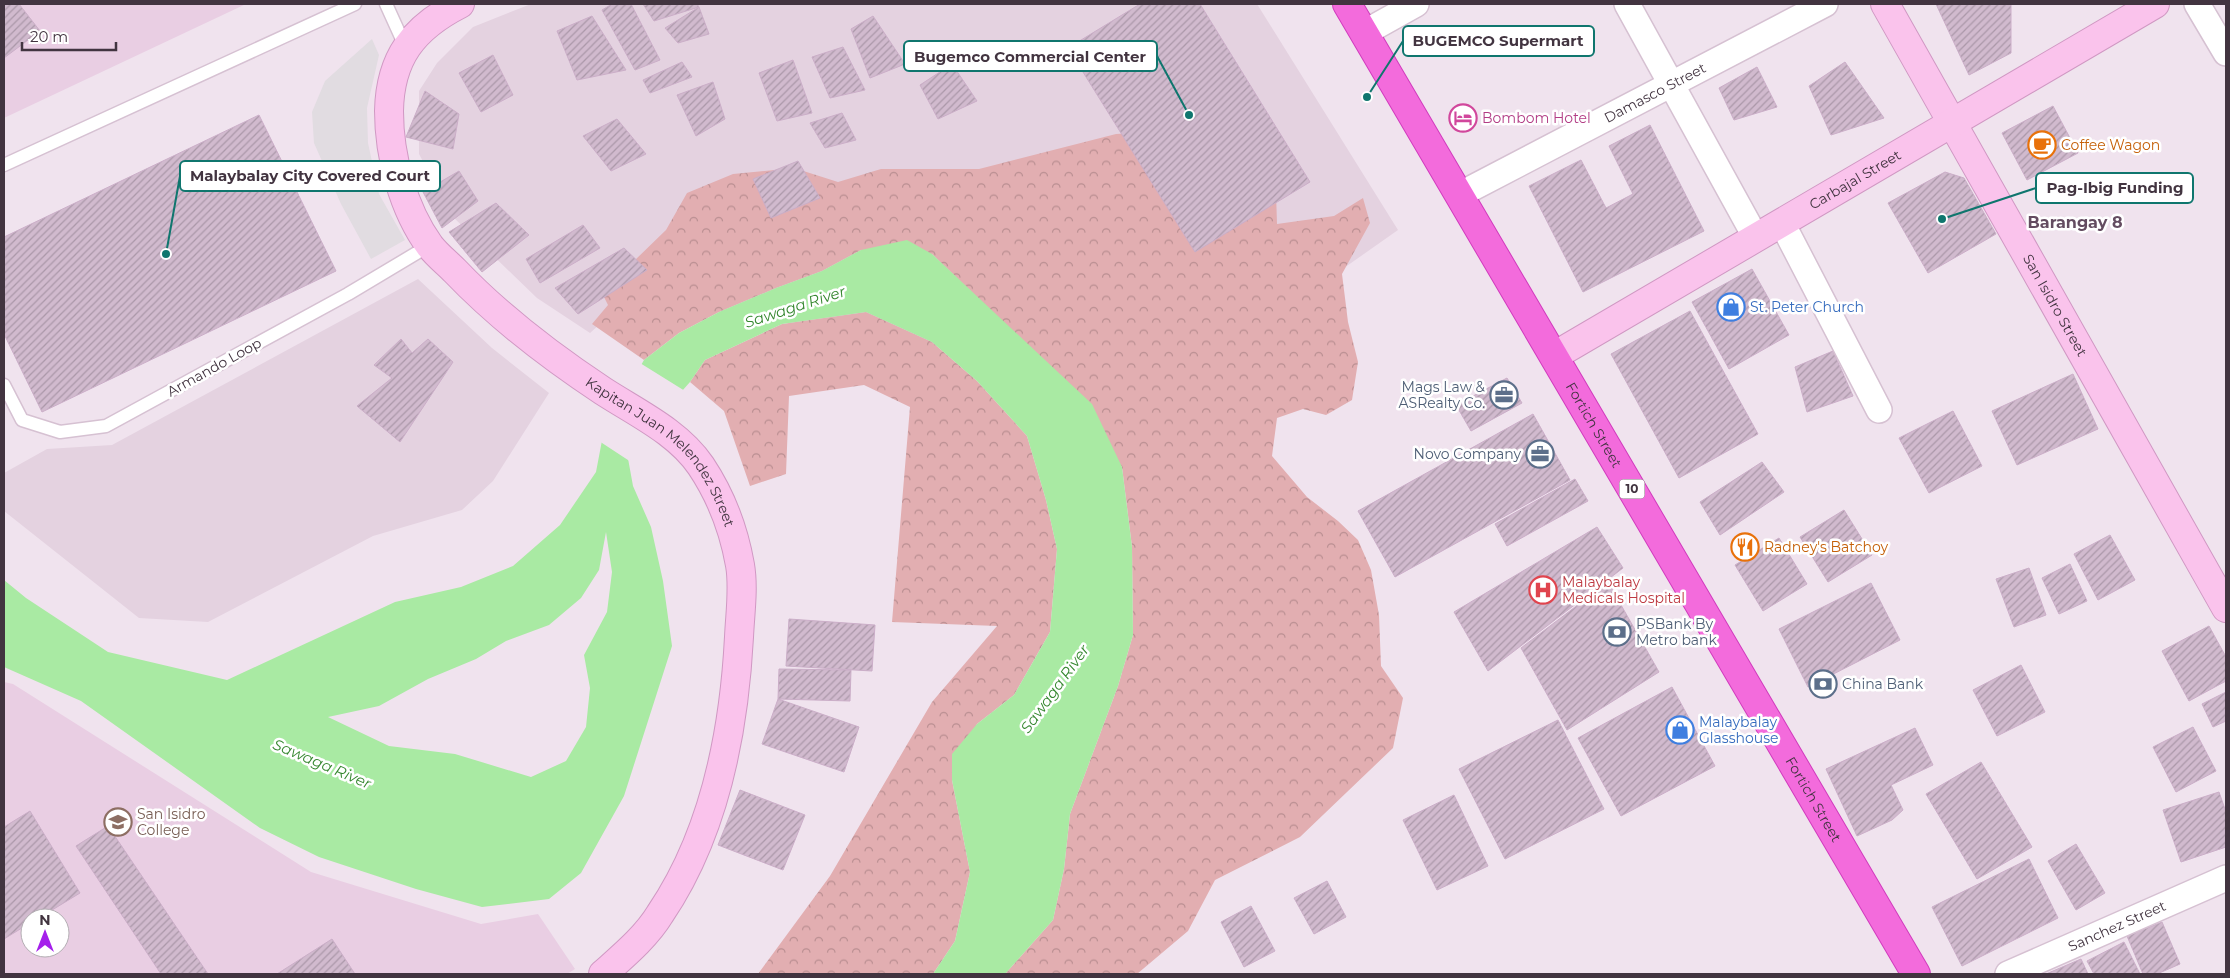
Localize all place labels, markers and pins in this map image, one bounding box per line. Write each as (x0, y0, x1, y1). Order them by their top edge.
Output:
callout: BUGEMCO Supermart (1403, 26, 1594, 56)
callout: Bugemco Commercial Center (904, 41, 1157, 71)
hotel icon: Bombom Hotel (1448, 103, 1478, 133)
place label: Bombom Hotel (1482, 109, 1591, 127)
cafe icon: Coffee Wagon (2027, 130, 2057, 160)
place label: Coffee Wagon (2061, 136, 2160, 154)
callout: Malaybalay City Covered Court (180, 161, 440, 191)
callout: Pag-Ibig Funding (2036, 173, 2193, 203)
shop icon: St. Peter Church (1716, 292, 1746, 322)
place label: St. Peter Church (1750, 298, 1864, 316)
place label: Mags Law & ASRealty Co. (1398, 378, 1486, 412)
office icon: Mags Law & ASRealty Co. (1489, 380, 1519, 410)
office icon: Novo Company (1525, 439, 1555, 469)
place label: Novo Company (1414, 445, 1521, 463)
restaurant icon: Radney's Batchoy (1730, 532, 1760, 562)
place label: Radney's Batchoy (1764, 538, 1889, 556)
place label: Malaybalay Medicals Hospital (1562, 573, 1685, 607)
hospital icon: Malaybalay Medicals Hospital (1528, 575, 1558, 605)
place label: PSBank By Metro bank (1636, 615, 1718, 649)
bank icon: PSBank By Metro bank (1602, 617, 1632, 647)
bank icon: China Bank (1808, 669, 1838, 699)
place label: China Bank (1842, 675, 1924, 693)
place label: Malaybalay Glasshouse (1699, 713, 1778, 747)
shop icon: Malaybalay Glasshouse (1665, 715, 1695, 745)
place label: San Isidro College (137, 805, 206, 839)
school or university icon: San Isidro College (103, 807, 133, 837)

